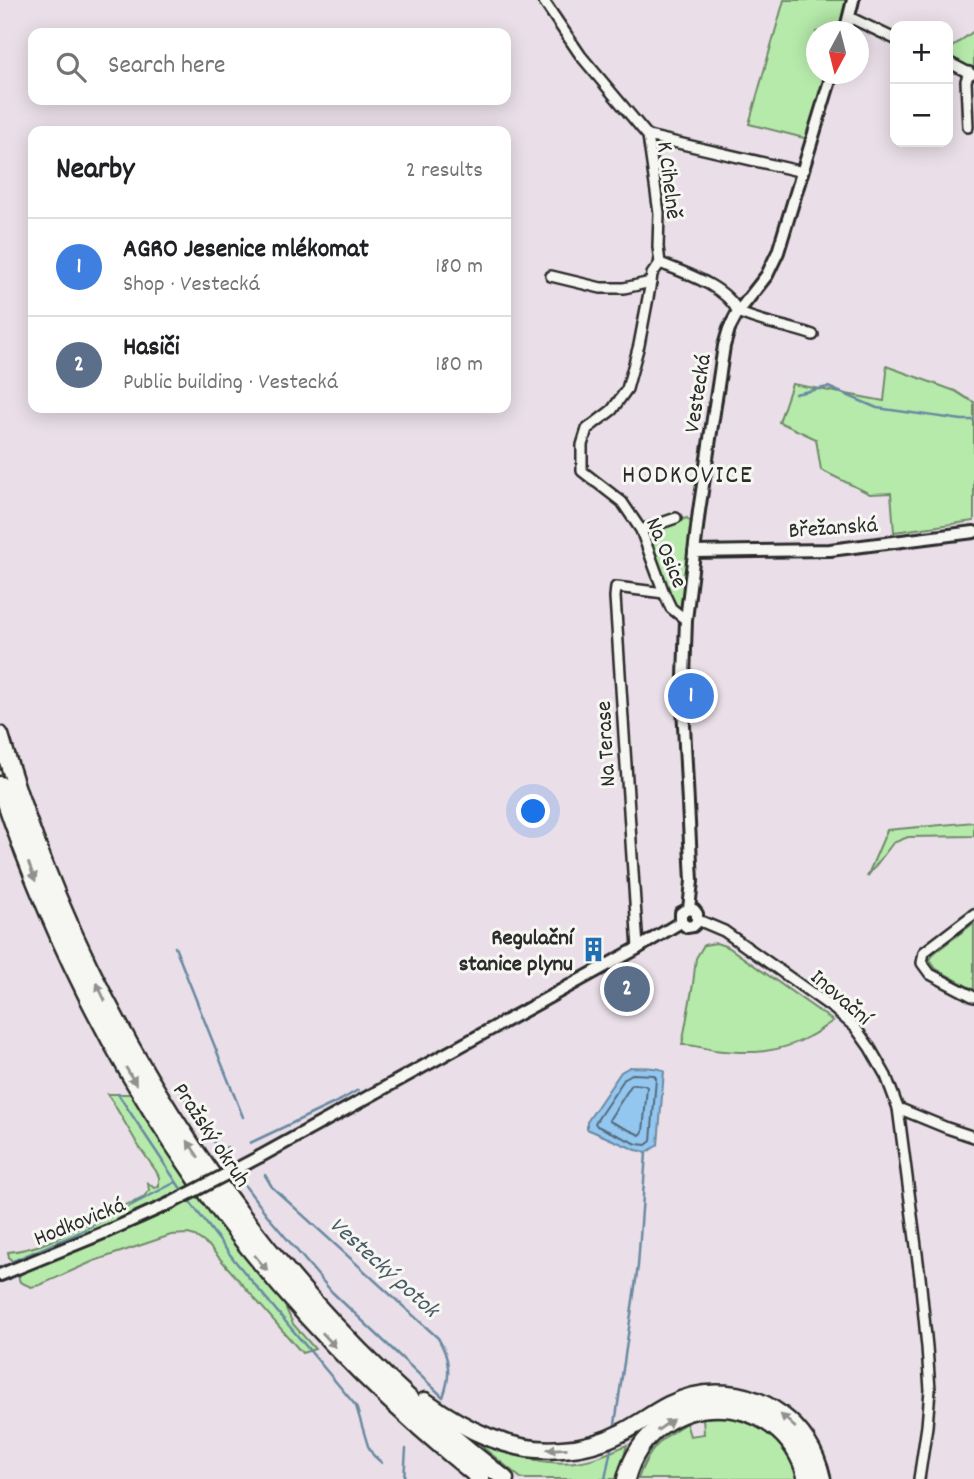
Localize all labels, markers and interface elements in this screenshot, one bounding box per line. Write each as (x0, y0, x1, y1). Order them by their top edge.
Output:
north arrow (806, 21, 869, 84)
map controls (890, 21, 953, 147)
button: + (890, 21, 953, 84)
search box (28, 28, 511, 105)
icon: search (52, 48, 90, 86)
text: Search here (108, 48, 226, 85)
button: − (890, 84, 953, 147)
street label: K Cihelně (646, 140, 689, 221)
text: Nearby (56, 150, 134, 193)
text: 2 results (406, 155, 483, 188)
text: AGRO Jesenice mlékomat (123, 232, 369, 269)
text: 1 (76, 251, 82, 284)
text: 180 m (435, 251, 483, 284)
text: Shop · Vestecká (123, 269, 260, 302)
text: Hasiči (123, 330, 179, 367)
text: 2 (74, 349, 84, 382)
text: 180 m (435, 349, 483, 382)
street label: Vestecká (677, 351, 722, 435)
text: Public building · Vestecká (123, 367, 338, 400)
district label: HODKOVICE (622, 458, 754, 495)
street label: Břežanská (787, 510, 880, 549)
street label: Na Osice (635, 513, 694, 594)
pin: 1 (668, 670, 714, 722)
street label: Na Terase (589, 700, 626, 788)
your location (516, 794, 550, 828)
one-way arrow (26, 861, 37, 882)
place label: Regulační stanice plynu (459, 923, 576, 982)
building icon: Regulační stanice plynu (579, 935, 607, 963)
street label: Inovační (802, 962, 879, 1036)
pin: 2 (604, 963, 650, 1015)
one-way arrow (95, 982, 107, 1002)
one-way arrow (125, 1067, 137, 1086)
street label: Pražský okruh (163, 1077, 257, 1195)
one-way arrow (186, 1140, 200, 1158)
street label: Hodkovická (29, 1190, 132, 1257)
water label: Vestecký potok (321, 1210, 447, 1328)
one-way arrow (253, 1253, 268, 1271)
one-way arrow (321, 1332, 338, 1349)
one-way arrow (779, 1413, 797, 1429)
one-way arrow (655, 1419, 674, 1432)
one-way arrow (546, 1444, 568, 1455)

